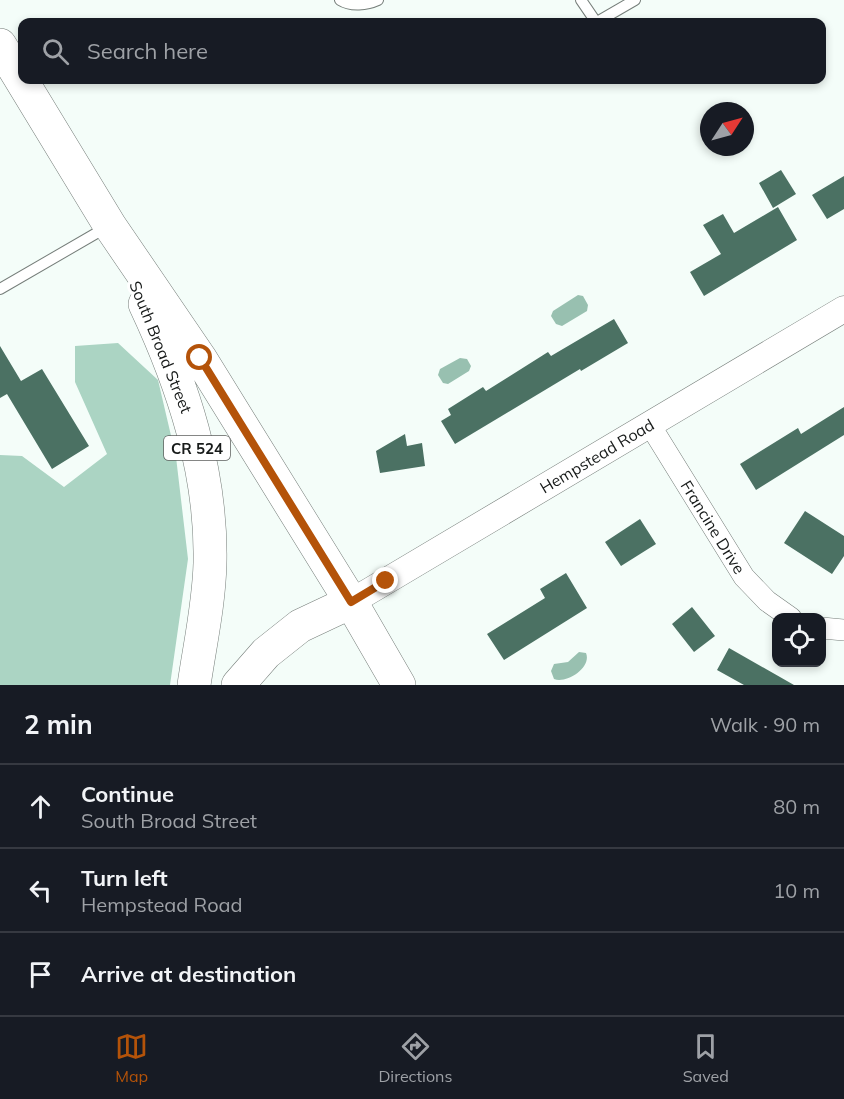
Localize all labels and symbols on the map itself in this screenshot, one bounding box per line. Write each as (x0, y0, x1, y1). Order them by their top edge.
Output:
north arrow (700, 102, 754, 156)
street label: South Broad Street (125, 278, 197, 416)
route start (186, 344, 212, 370)
street label: Hempstead Road (536, 414, 658, 498)
road number: CR 524 (164, 436, 230, 460)
street label: Francine Drive (677, 477, 750, 578)
route end (372, 567, 398, 593)

